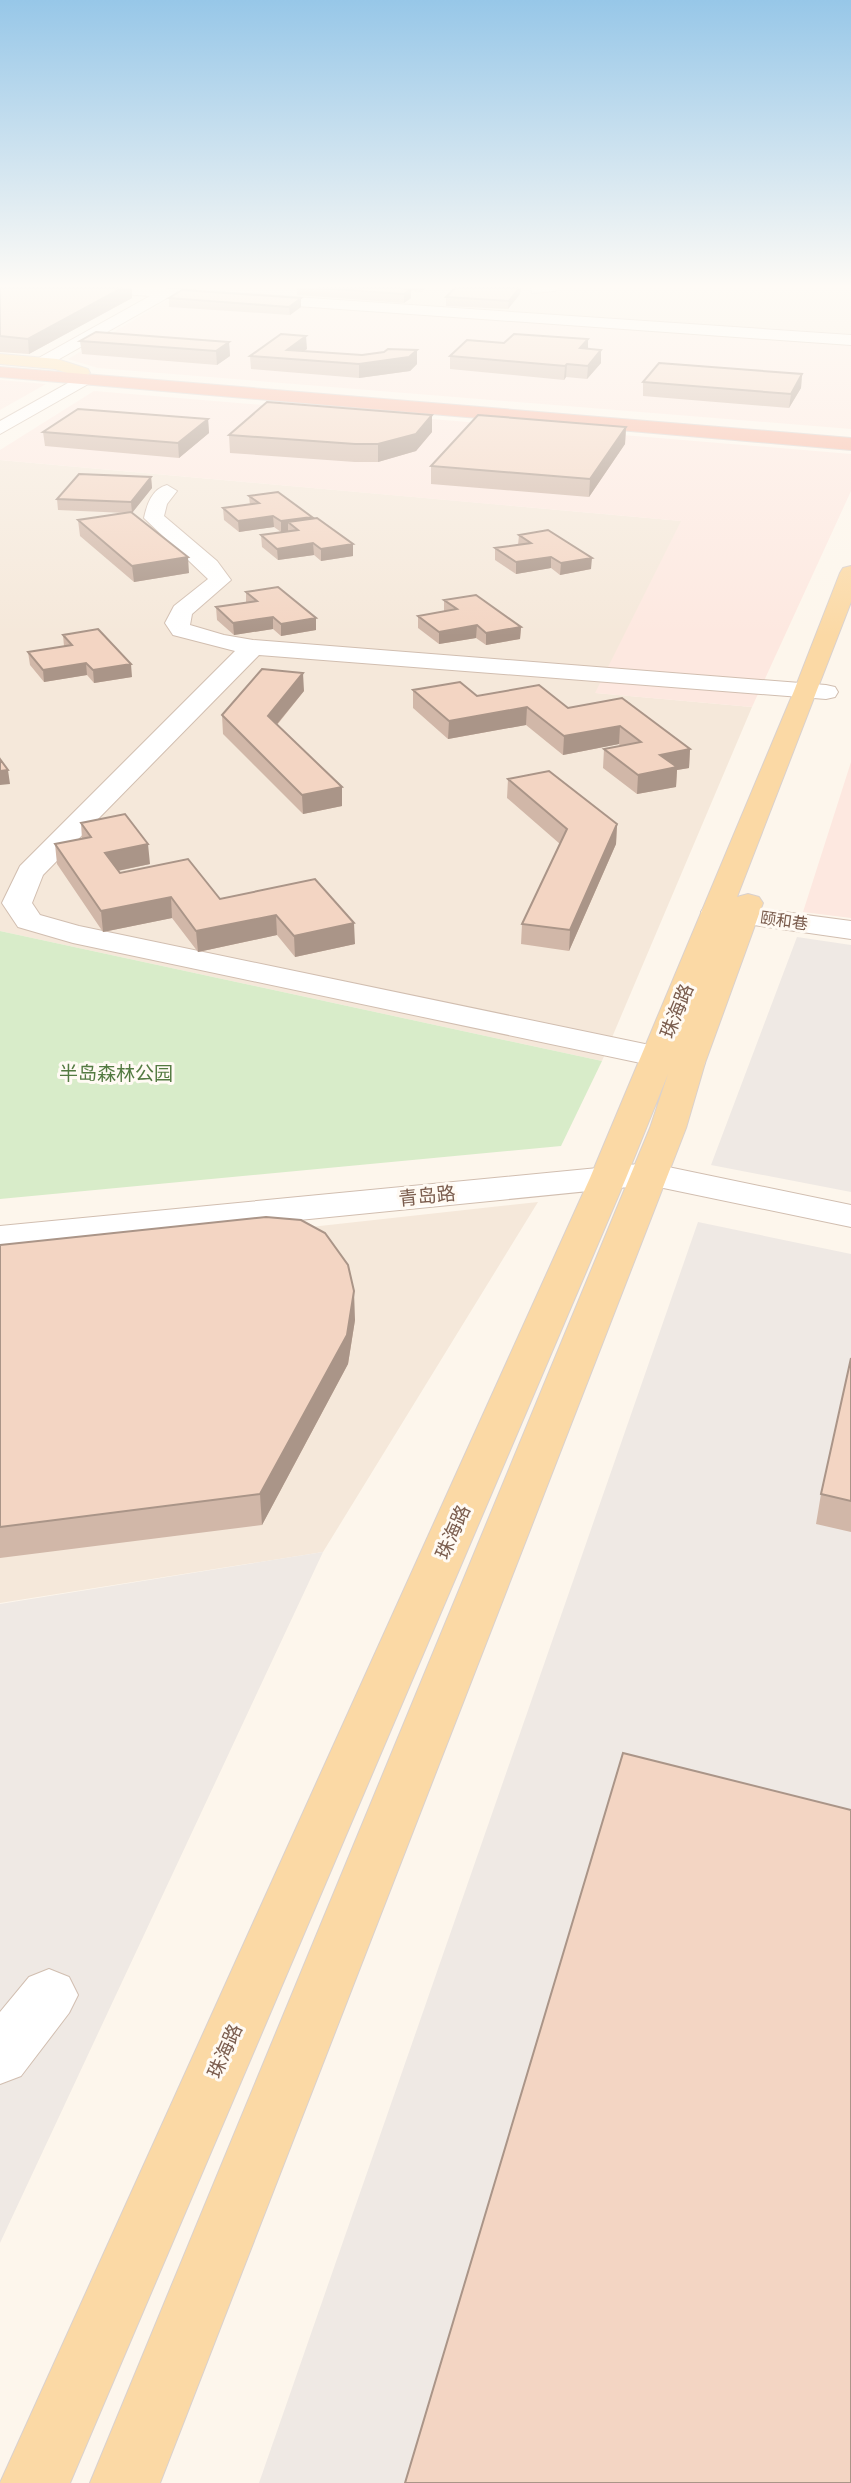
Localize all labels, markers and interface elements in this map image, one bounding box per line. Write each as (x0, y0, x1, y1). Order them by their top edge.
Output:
street label: 颐和巷 (759, 908, 809, 934)
street label: 珠海路 (656, 980, 698, 1042)
park label: 半岛森林公园 (59, 1062, 173, 1085)
street label: 青岛路 (397, 1182, 457, 1210)
street label: 珠海路 (431, 1501, 475, 1563)
street label: 珠海路 (203, 2020, 247, 2082)

